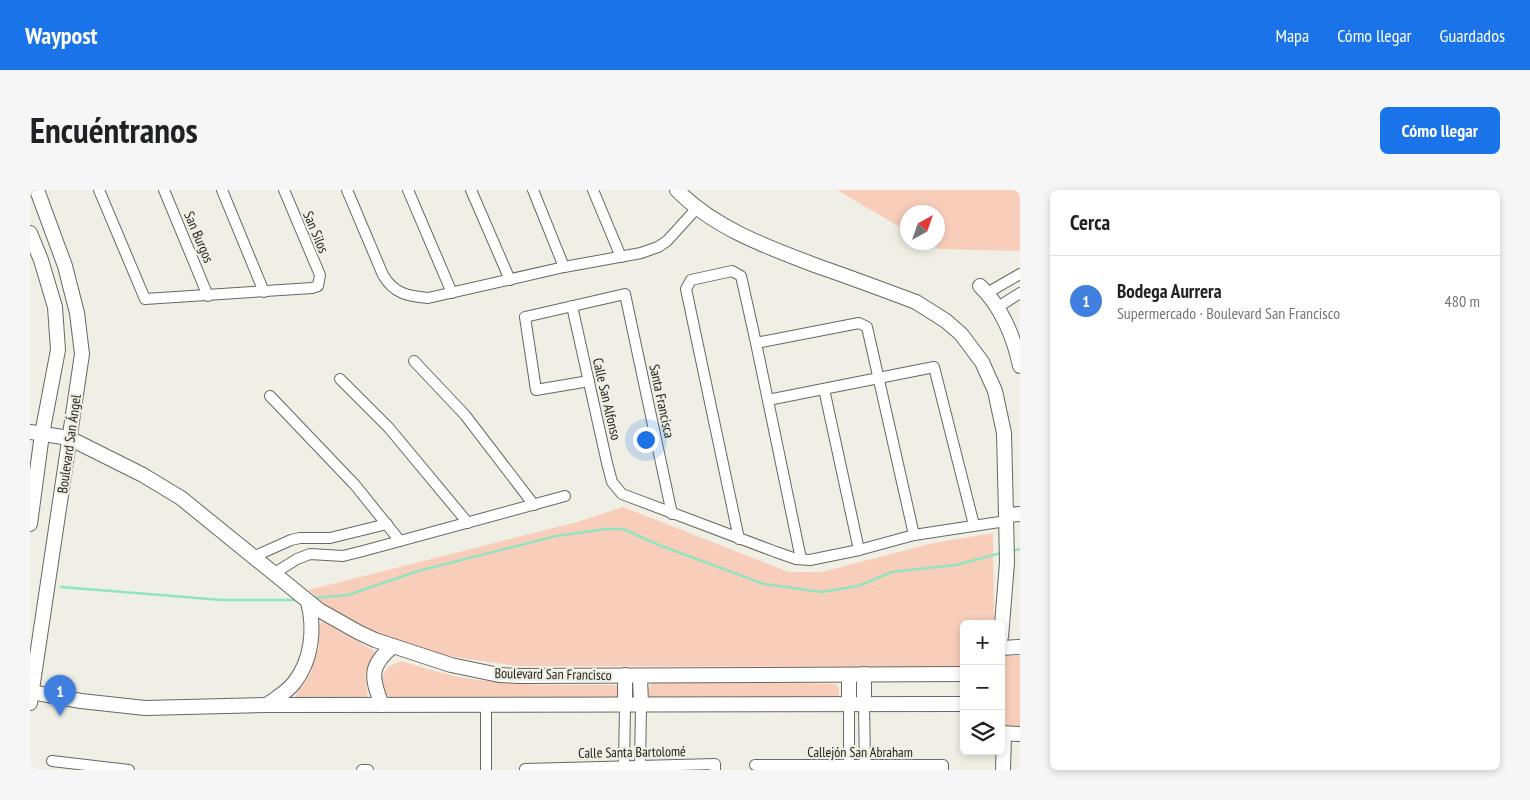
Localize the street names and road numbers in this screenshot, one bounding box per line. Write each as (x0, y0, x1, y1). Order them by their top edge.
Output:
street label: San Silos (299, 208, 333, 256)
street label: San Burgos (180, 209, 218, 266)
street label: Calle San Alfonso (589, 356, 625, 442)
street label: Santa Francisca (645, 363, 679, 439)
street label: Boulevard San Ángel (53, 393, 85, 495)
street label: Boulevard San Francisco (494, 664, 612, 684)
street label: Calle Santa Bartolomé (578, 742, 686, 762)
street label: Callejón San Abraham (807, 743, 913, 761)

